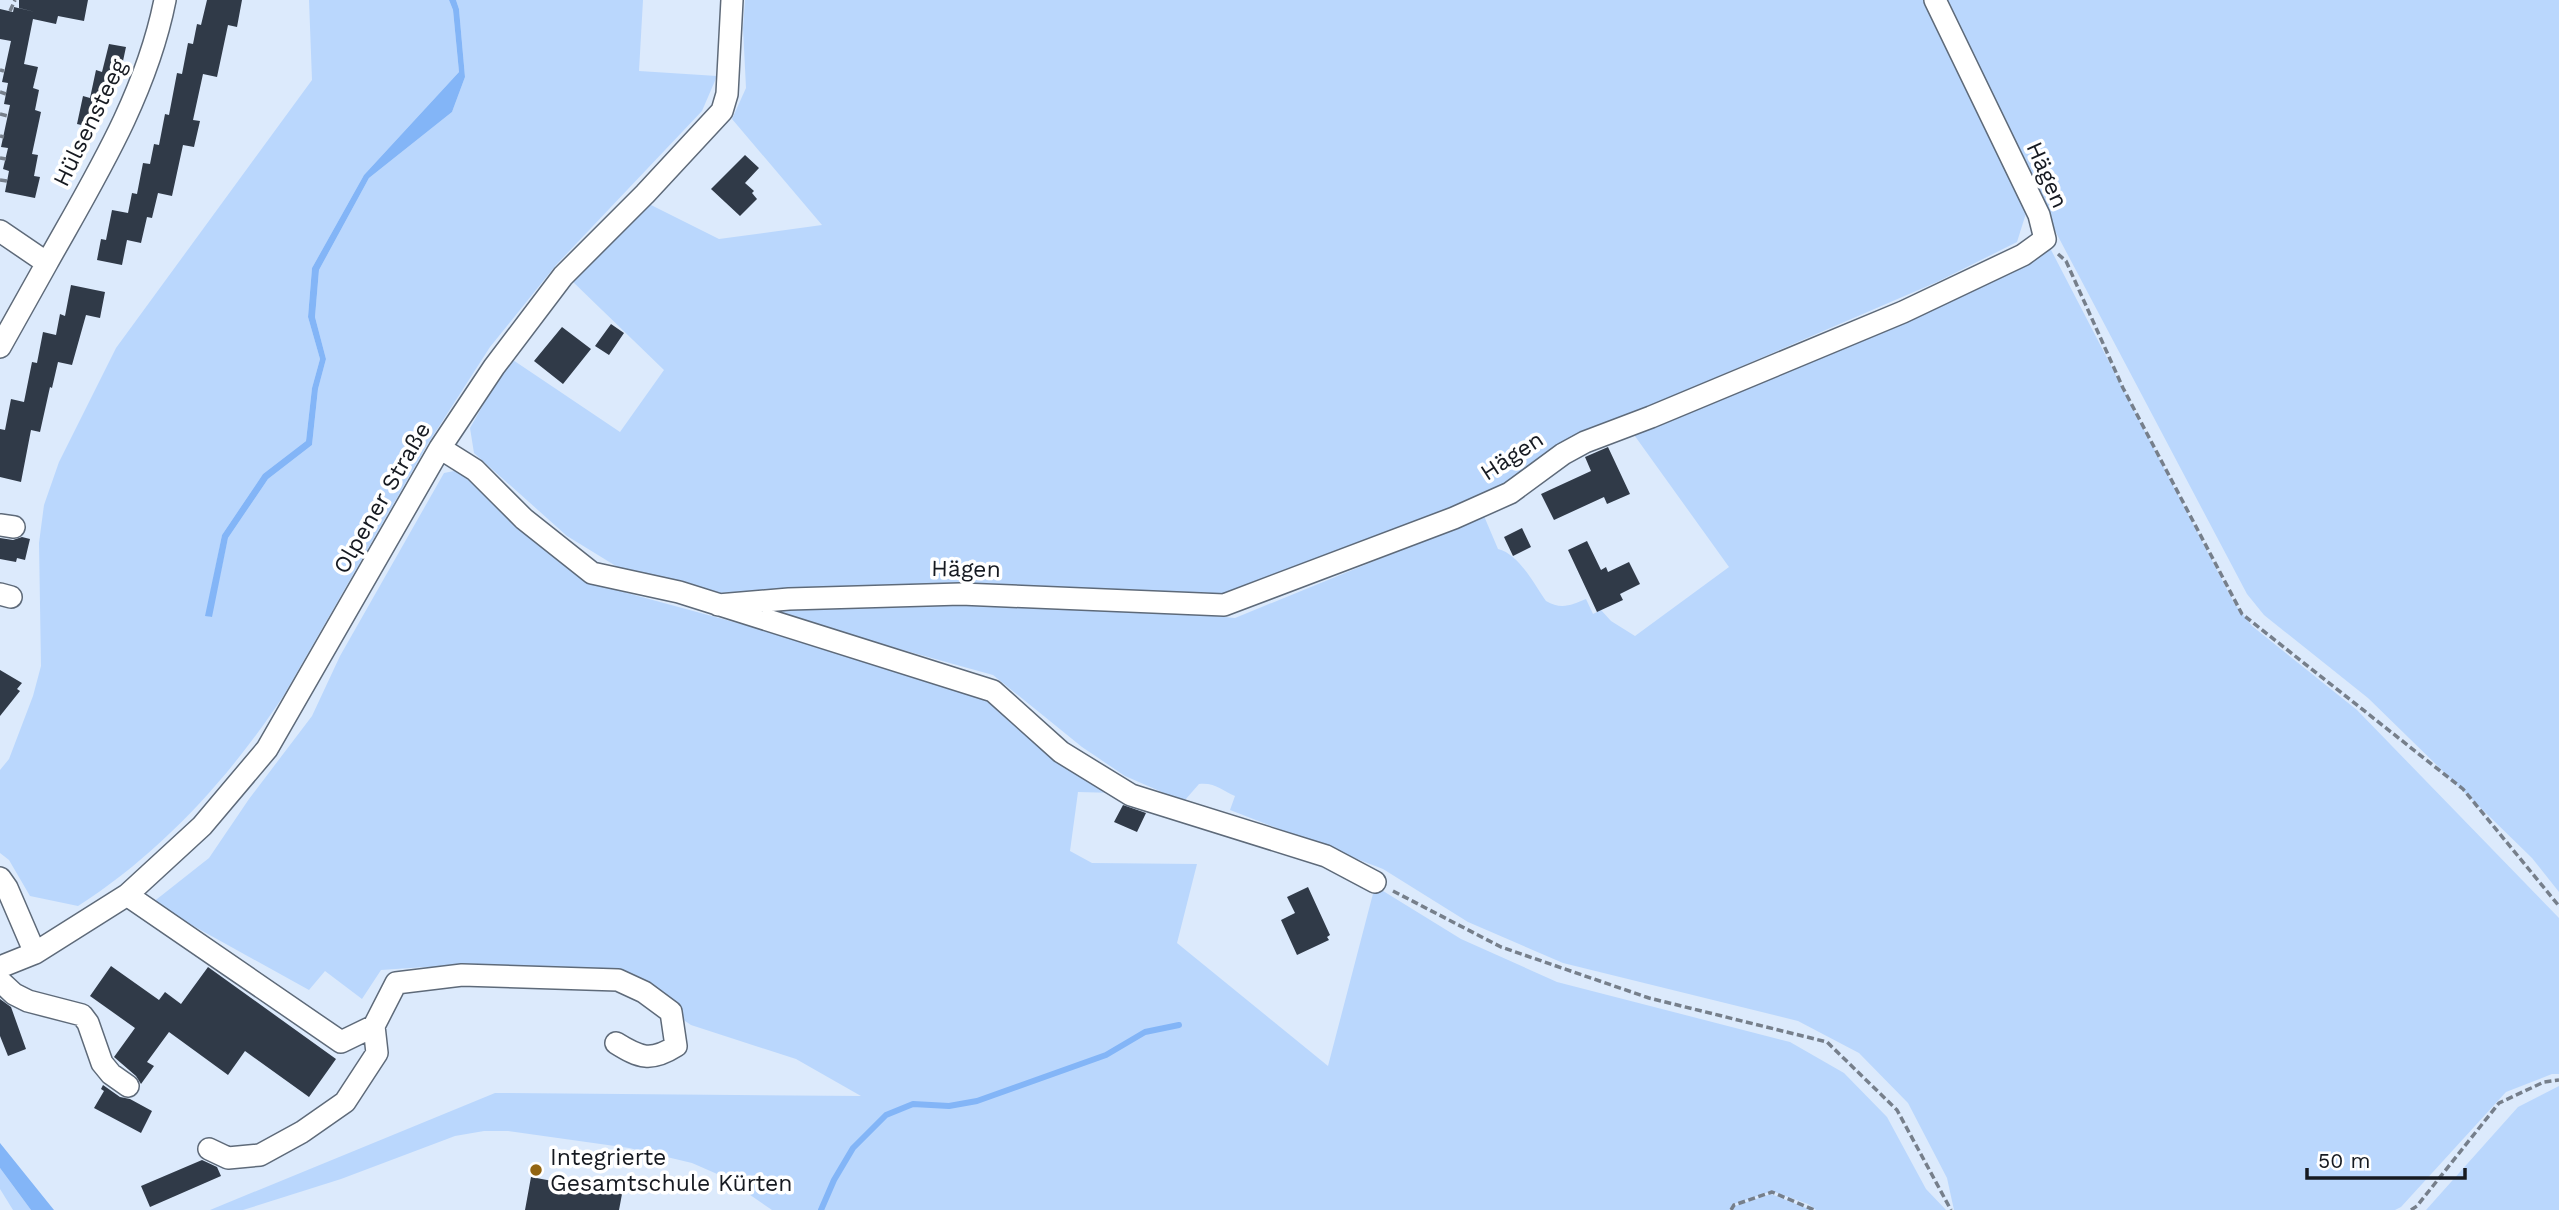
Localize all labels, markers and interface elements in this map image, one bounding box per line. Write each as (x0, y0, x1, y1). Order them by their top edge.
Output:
street label: Hülsensteeg (48, 54, 133, 191)
street label: Hägen (2021, 138, 2073, 212)
street label: Olpener Straße (328, 418, 436, 578)
street label: Hägen (1475, 426, 1549, 486)
street label: Hägen (931, 555, 1001, 583)
scale bar (2307, 1136, 2464, 1180)
place label: Integrierte Gesamtschule Kürten (550, 1144, 793, 1197)
text: 50 m (2318, 1148, 2370, 1173)
marker: Integrierte Gesamtschule Kürten (528, 1162, 544, 1178)

